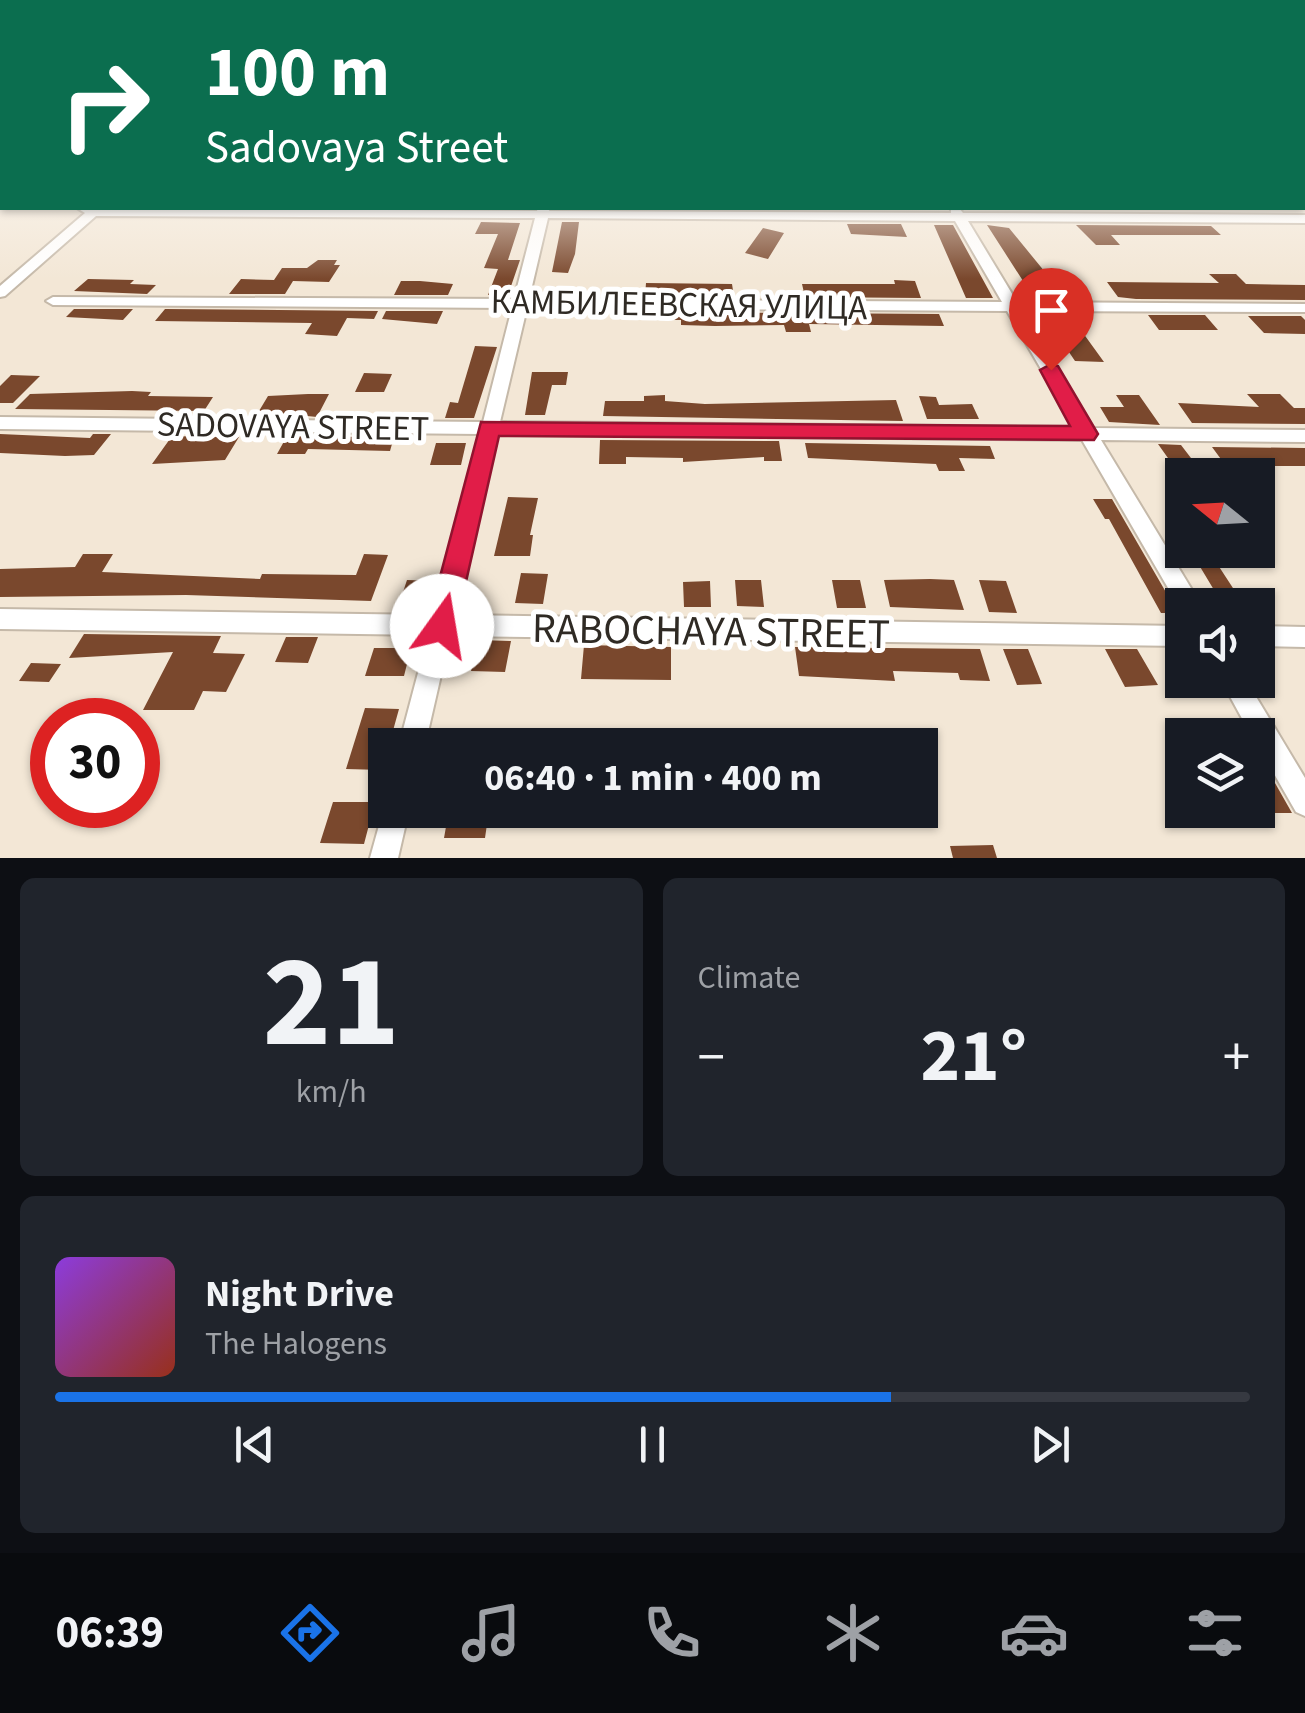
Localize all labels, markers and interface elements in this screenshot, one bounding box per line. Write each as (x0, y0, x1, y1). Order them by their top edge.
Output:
text: 100 m (205, 23, 390, 123)
icon: right (40, 40, 170, 170)
text: Sadovaya Street (205, 116, 508, 180)
pin (1009, 268, 1094, 371)
street label: КАМБИЛЕЕВСКАЯ УЛИЦА (490, 277, 868, 333)
icon: arrive (1024, 283, 1079, 338)
street label: SADOVAYA STREET (156, 400, 430, 454)
north arrow (1165, 458, 1275, 568)
map controls (1165, 458, 1275, 828)
position arrow (390, 574, 494, 678)
button: sound (1165, 588, 1275, 698)
street label: RABOCHAYA STREET (531, 599, 891, 665)
speed limit sign: 30 (30, 698, 160, 828)
button: layers (1165, 718, 1275, 828)
text: 06:40 · 1 min · 400 m (484, 751, 822, 805)
text: 21 (263, 911, 400, 1096)
text: Climate (698, 955, 800, 1001)
text: 21° (920, 1003, 1027, 1110)
text: − (698, 1019, 725, 1097)
text: + (1223, 1019, 1250, 1097)
text: km/h (296, 1069, 367, 1115)
text: Night Drive (205, 1267, 394, 1321)
text: The Halogens (205, 1321, 387, 1367)
icon: previous (227, 1417, 282, 1472)
icon: pause (625, 1417, 680, 1472)
icon: next (1023, 1417, 1078, 1472)
icon: directions (275, 1598, 345, 1668)
icon: music (456, 1598, 526, 1668)
icon: phone (637, 1598, 707, 1668)
icon: climate (818, 1598, 888, 1668)
icon: car (999, 1598, 1069, 1668)
icon: filters (1180, 1598, 1250, 1668)
text: 06:39 (55, 1601, 164, 1665)

